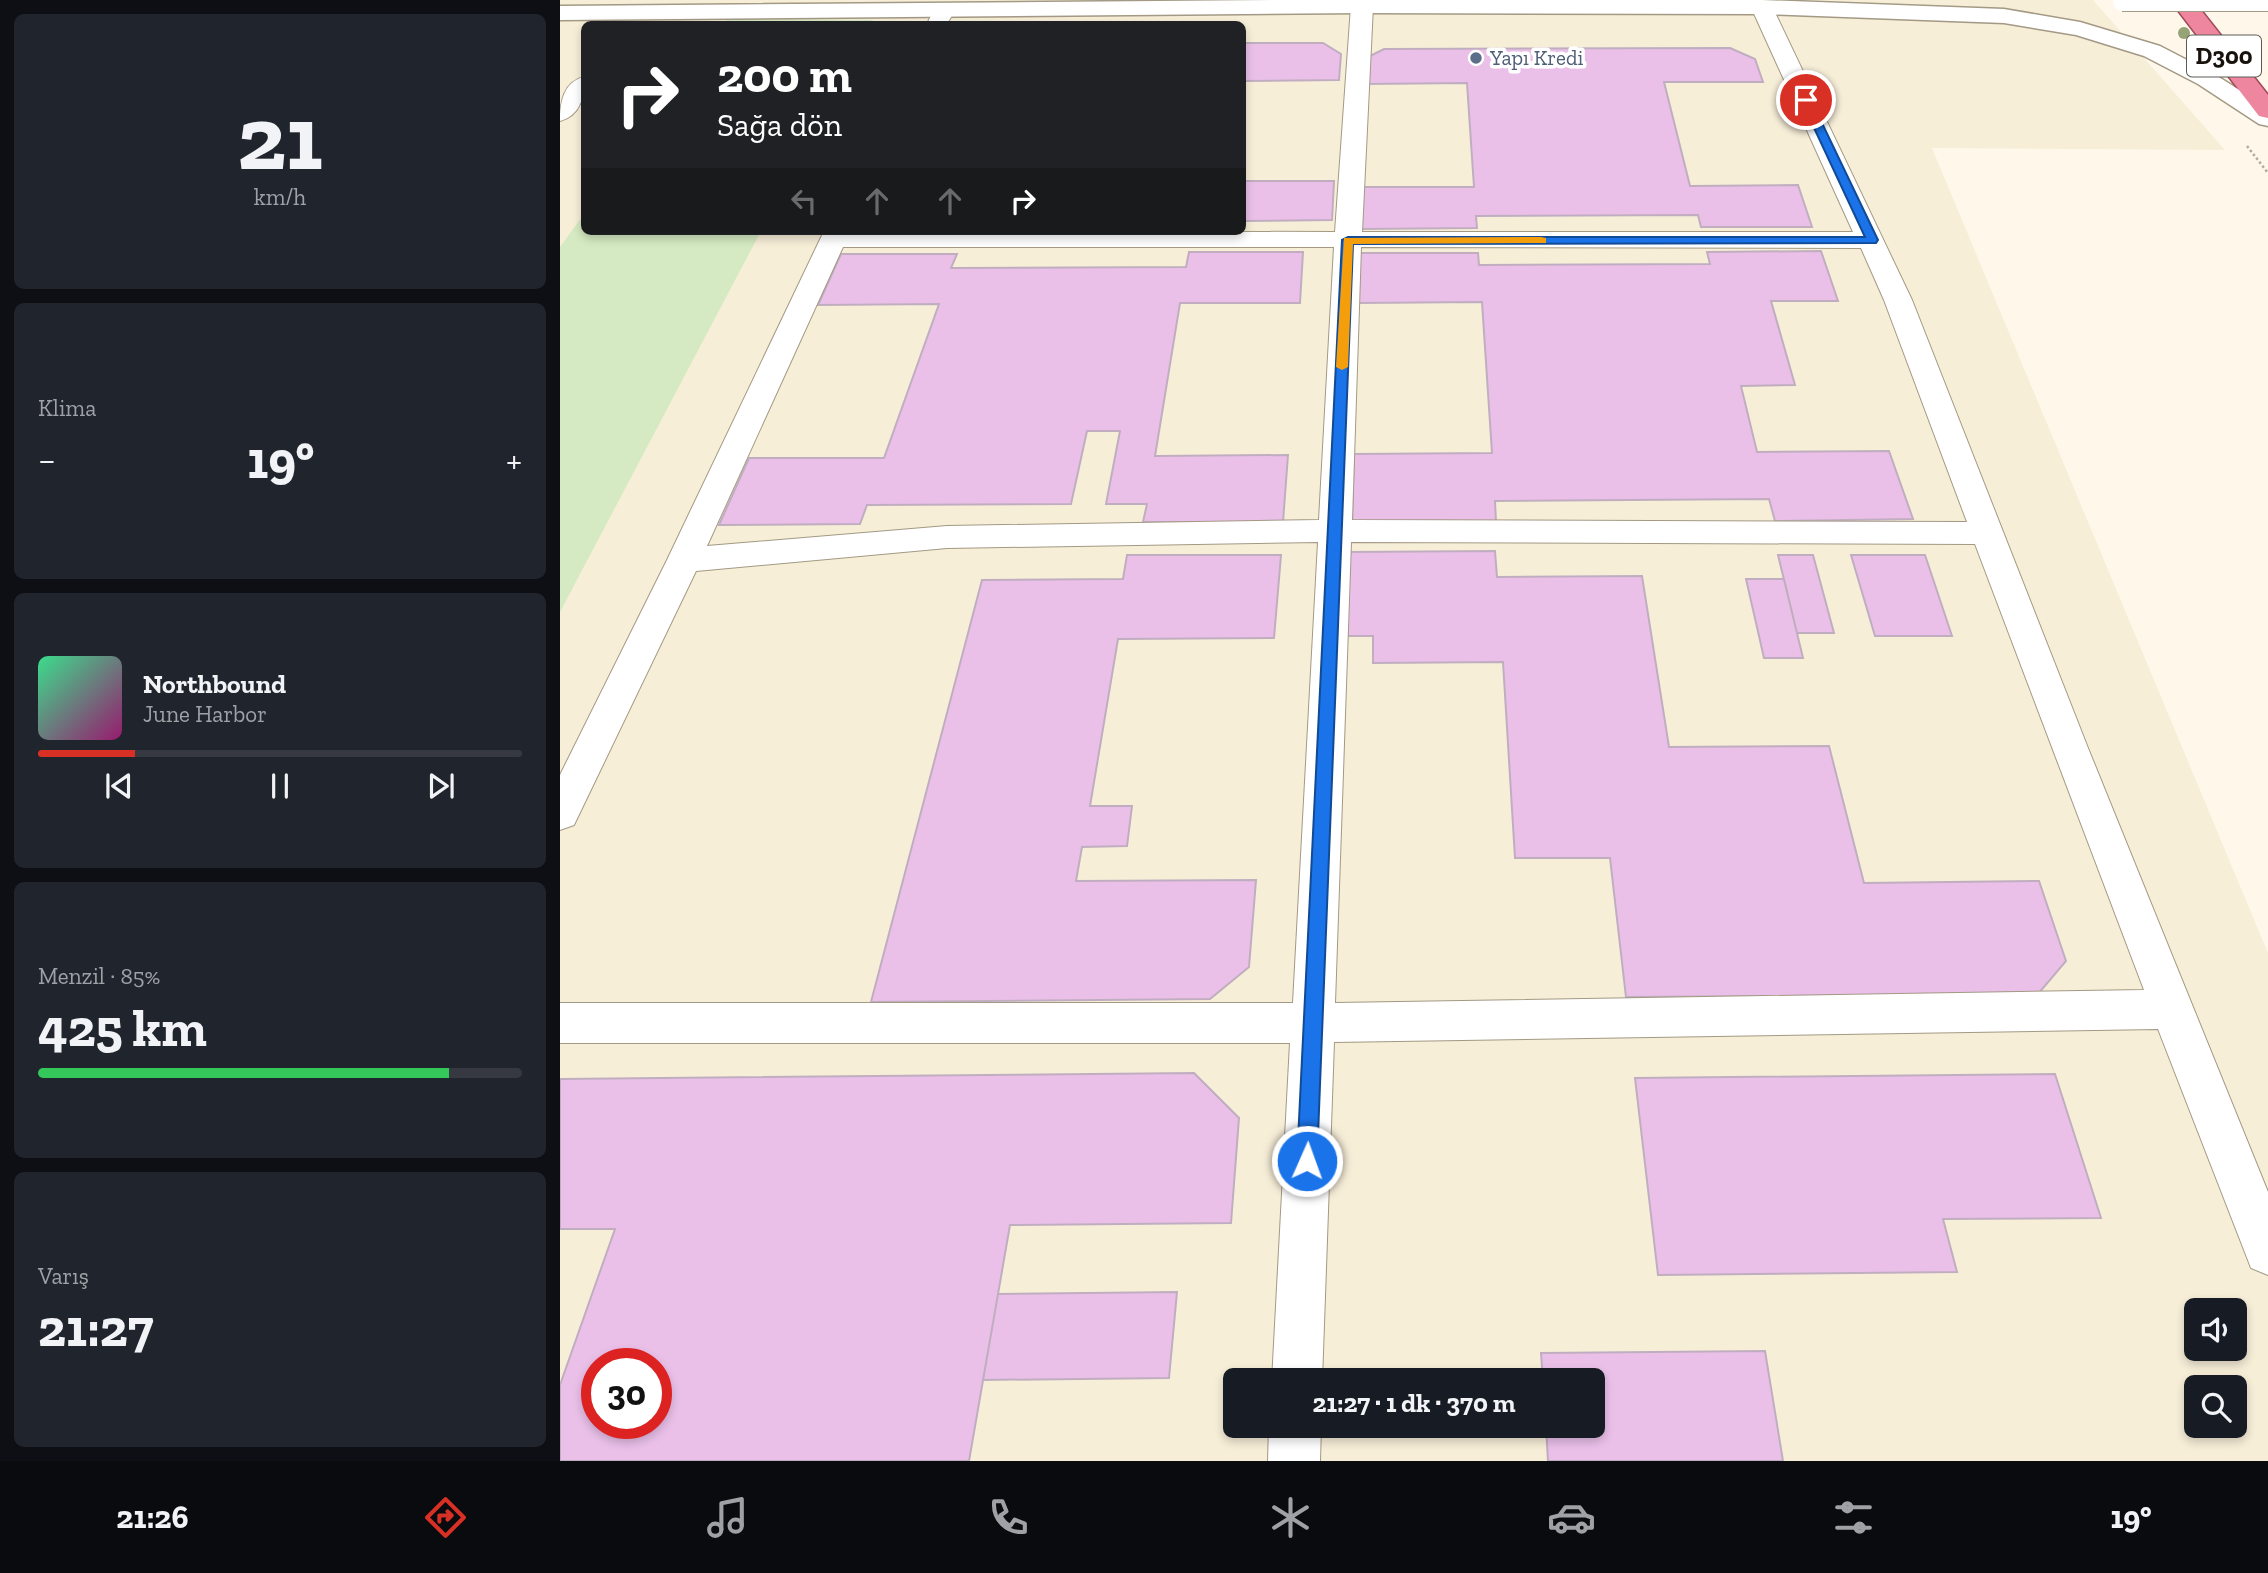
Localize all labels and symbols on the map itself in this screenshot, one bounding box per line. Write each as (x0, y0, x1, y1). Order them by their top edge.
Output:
road number: D300 (2187, 36, 2261, 76)
place label: Yapı Kredi (1489, 45, 1583, 70)
marker: Yapı Kredi (1468, 50, 1484, 66)
pin (1776, 70, 1836, 130)
position arrow (1270, 1124, 1344, 1198)
speed limit sign: 30 (581, 1348, 672, 1439)

